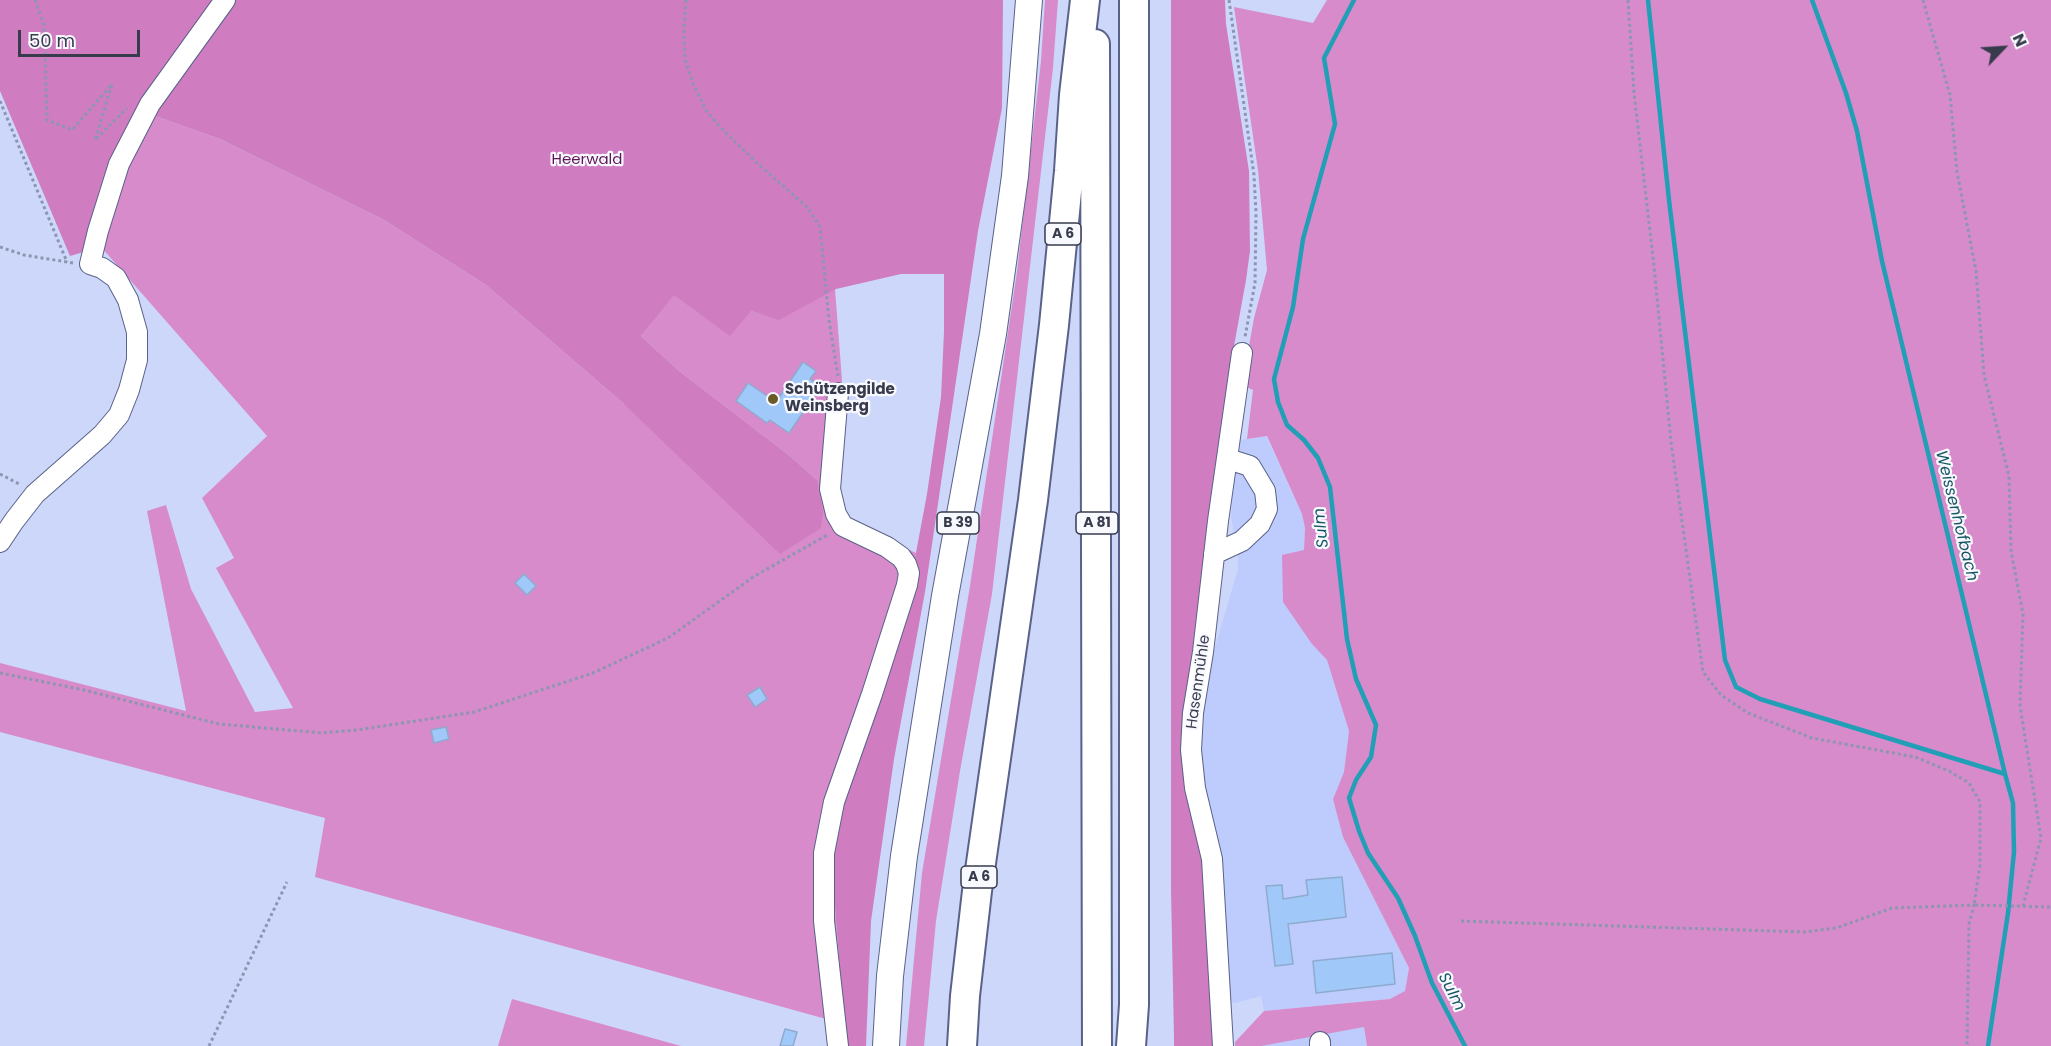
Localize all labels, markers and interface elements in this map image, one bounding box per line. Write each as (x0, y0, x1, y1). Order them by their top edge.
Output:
scale bar (21, 18, 142, 56)
north arrow (1973, 18, 2033, 78)
text: 50 m (29, 28, 75, 53)
text: N (2007, 30, 2033, 50)
park label: Heerwald (552, 151, 622, 169)
road number: A 6 (1045, 223, 1081, 245)
place label: Schützengilde Weinsberg (785, 381, 895, 416)
marker: Schützengilde Weinsberg (766, 392, 780, 406)
water label: Weissenhofbach (1931, 449, 1981, 583)
water label: Sulm (1310, 507, 1334, 549)
road number: B 39 (937, 512, 979, 534)
road number: A 81 (1076, 512, 1118, 534)
street label: Hasenmühle (1183, 634, 1215, 730)
road number: A 6 (961, 866, 997, 888)
water label: Sulm (1433, 970, 1469, 1014)

